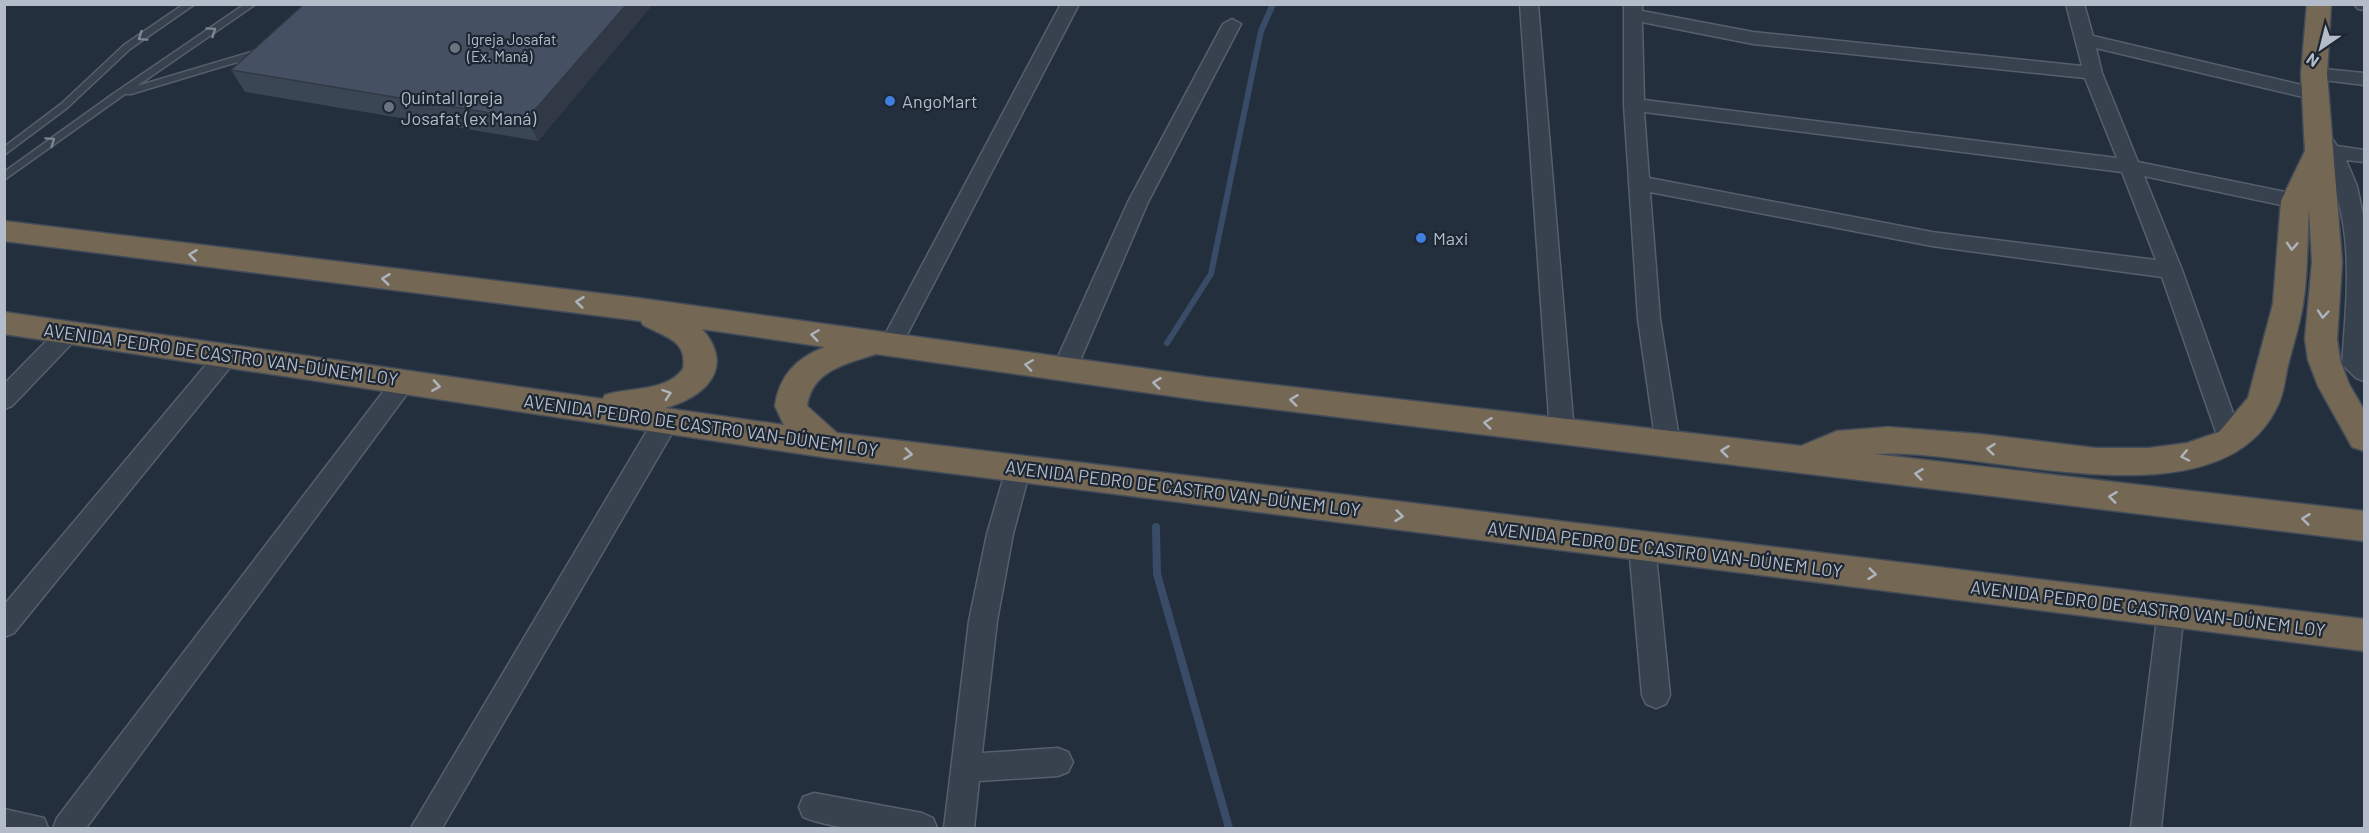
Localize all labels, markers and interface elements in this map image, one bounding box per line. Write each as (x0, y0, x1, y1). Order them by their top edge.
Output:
north arrow (2291, 18, 2351, 78)
one-way arrow (205, 27, 216, 38)
one-way arrow (138, 30, 149, 41)
place label: Igreja Josafat (Ex. Maná) (466, 30, 556, 65)
marker: Igreja Josafat (Ex. Maná) (448, 41, 462, 55)
text: N (2302, 50, 2322, 72)
place label: Quintal Igreja Josafat (ex Maná) (401, 86, 537, 129)
place label: AngoMart (902, 90, 978, 112)
marker: AngoMart (883, 94, 897, 108)
marker: Quintal Igreja Josafat (ex Maná) (382, 100, 396, 114)
one-way arrow (44, 137, 55, 148)
place label: Maxi (1433, 227, 1468, 249)
marker: Maxi (1414, 231, 1428, 245)
one-way arrow (2285, 242, 2298, 251)
one-way arrow (188, 249, 198, 261)
one-way arrow (382, 273, 391, 285)
one-way arrow (575, 297, 585, 309)
one-way arrow (2317, 310, 2330, 319)
street label: AVENIDA PEDRO DE CASTRO VAN-DÚNEM LOY (43, 318, 399, 390)
one-way arrow (810, 329, 819, 341)
one-way arrow (1025, 360, 1034, 372)
one-way arrow (1153, 377, 1162, 389)
one-way arrow (432, 379, 441, 391)
street label: AVENIDA PEDRO DE CASTRO VAN-DÚNEM LOY (523, 389, 879, 461)
one-way arrow (661, 389, 672, 402)
one-way arrow (1289, 394, 1299, 406)
one-way arrow (1483, 418, 1492, 430)
one-way arrow (1987, 443, 1996, 455)
one-way arrow (1721, 446, 1730, 458)
one-way arrow (904, 447, 913, 460)
one-way arrow (2180, 449, 2190, 462)
street label: AVENIDA PEDRO DE CASTRO VAN-DÚNEM LOY (1004, 455, 1362, 521)
one-way arrow (1914, 468, 1924, 481)
one-way arrow (2108, 491, 2117, 503)
one-way arrow (1395, 509, 1404, 521)
one-way arrow (2302, 513, 2311, 526)
street label: AVENIDA PEDRO DE CASTRO VAN-DÚNEM LOY (1486, 516, 1844, 582)
one-way arrow (1867, 567, 1876, 580)
street label: AVENIDA PEDRO DE CASTRO VAN-DÚNEM LOY (1969, 575, 2327, 641)

